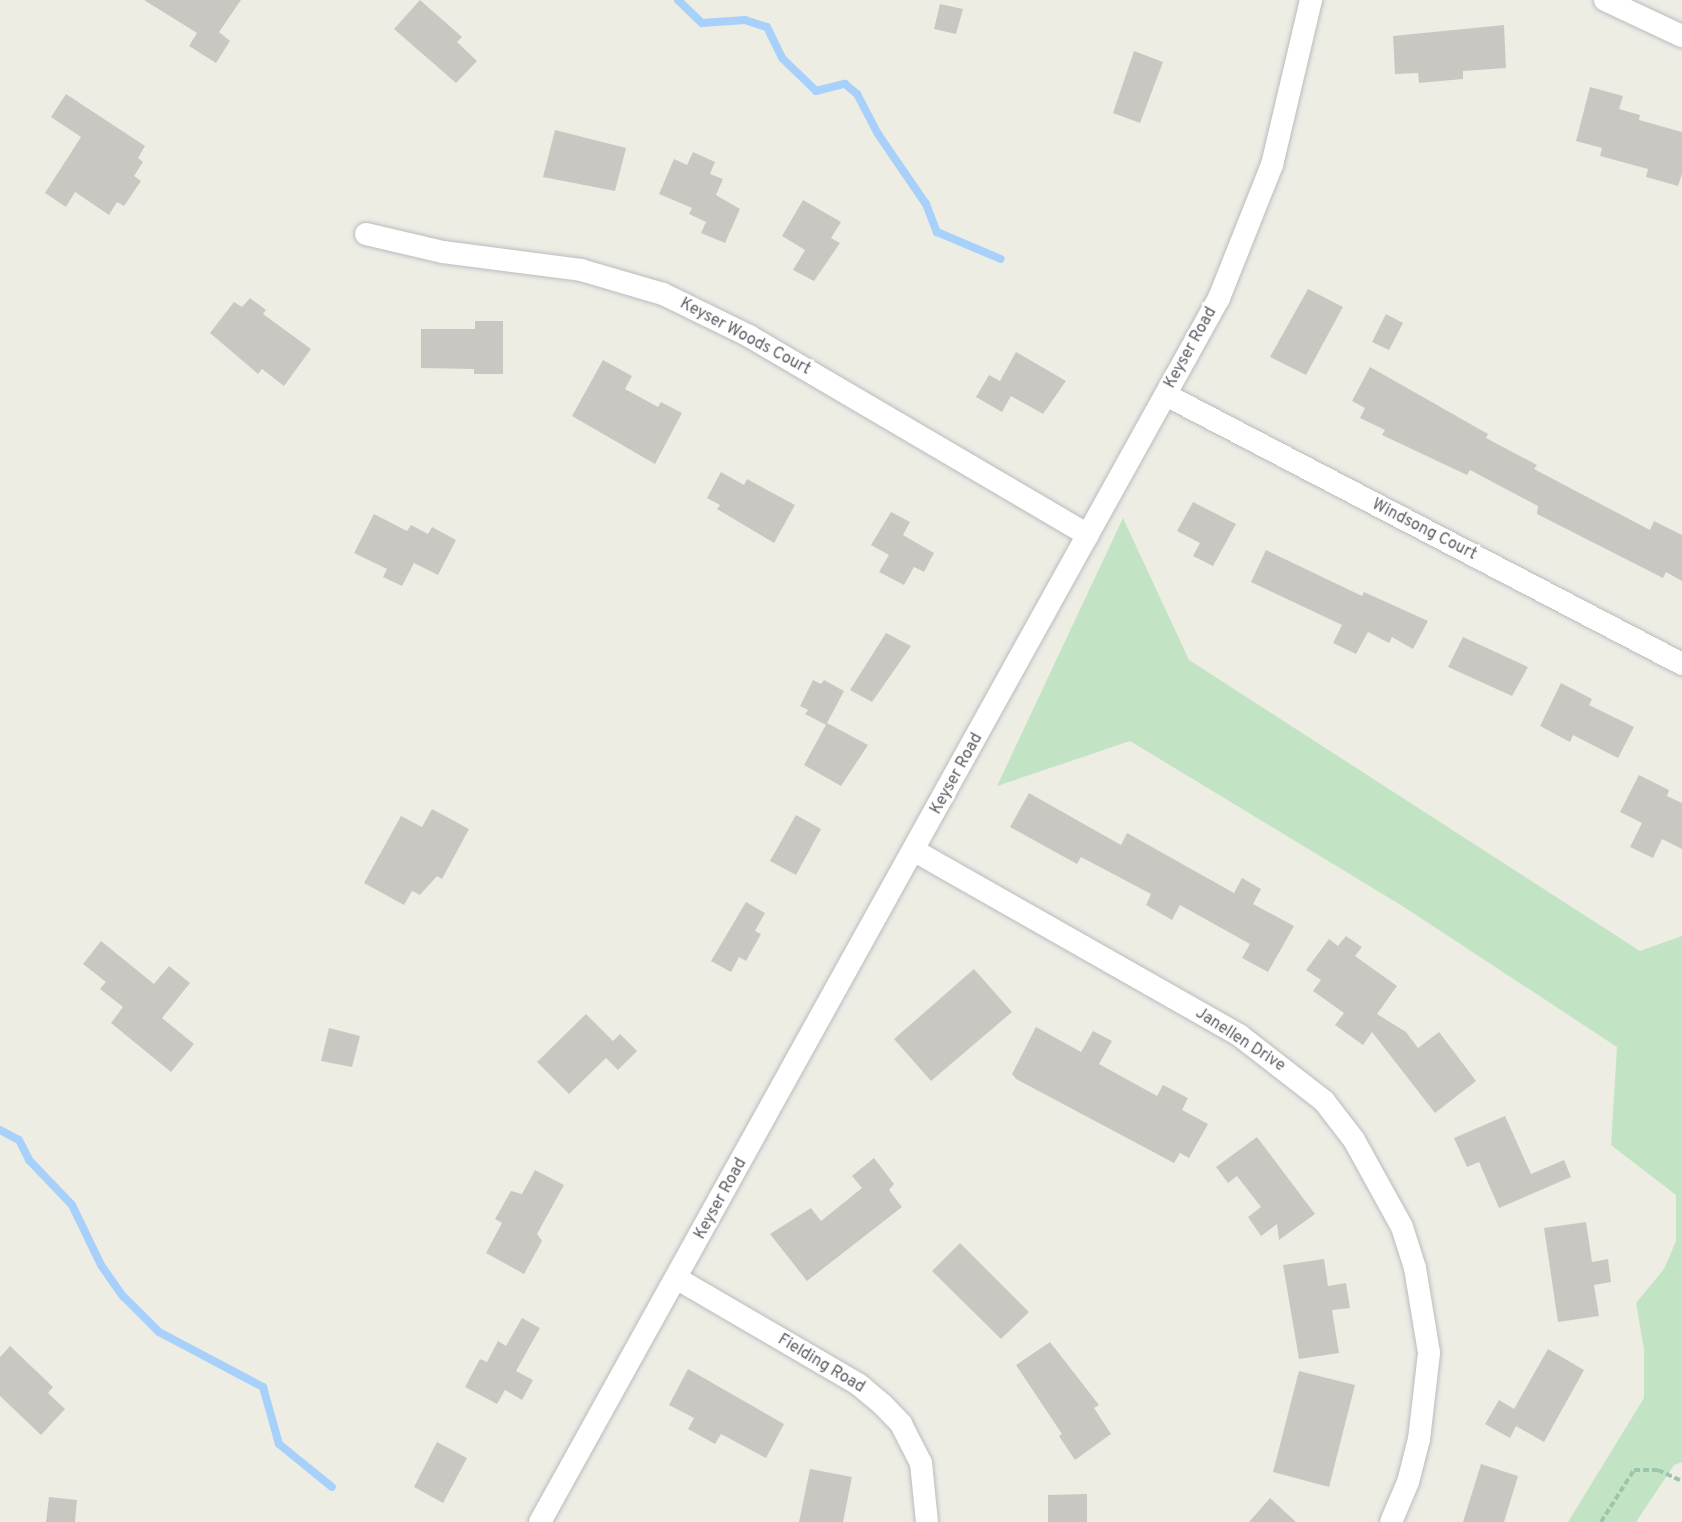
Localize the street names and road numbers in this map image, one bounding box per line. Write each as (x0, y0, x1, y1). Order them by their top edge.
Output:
street label: Keyser Woods Court (676, 294, 814, 380)
street label: Keyser Road (1161, 304, 1221, 392)
street label: Windsong Court (1368, 495, 1480, 565)
street label: Keyser Road (927, 730, 987, 818)
street label: Janellen Drive (1192, 1004, 1288, 1076)
street label: Keyser Road (691, 1155, 751, 1243)
street label: Fielding Road (774, 1331, 868, 1397)

